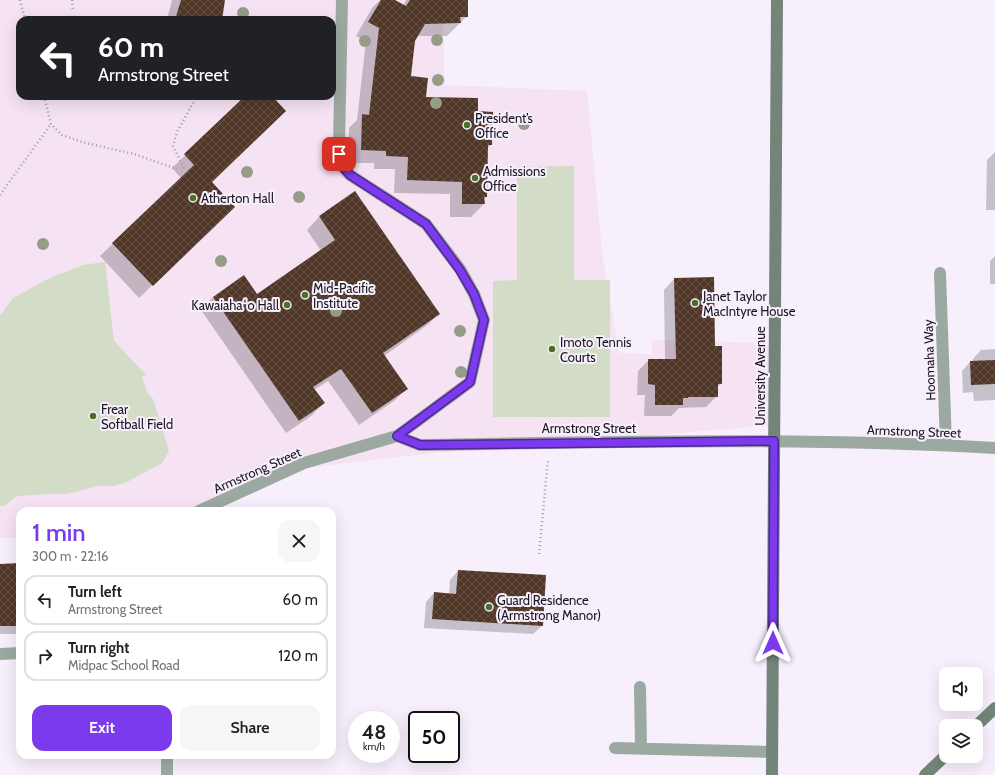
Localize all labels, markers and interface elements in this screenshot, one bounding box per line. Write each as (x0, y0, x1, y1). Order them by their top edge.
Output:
text: 60 m (98, 30, 164, 64)
icon: left (32, 32, 84, 84)
text: Armstrong Street (98, 64, 229, 86)
place label: President’s Office (475, 110, 534, 141)
marker: President’s Office (462, 120, 472, 130)
pin (322, 137, 356, 171)
icon: arrive (328, 143, 350, 165)
place label: Admissions Office (483, 163, 546, 194)
marker: Admissions Office (470, 173, 480, 183)
place label: Atherton Hall (201, 190, 274, 206)
marker: Atherton Hall (188, 193, 198, 203)
place label: Mid-Pacific Institute (313, 280, 374, 311)
place label: Janet Taylor MacIntyre House (702, 288, 796, 319)
marker: Mid-Pacific Institute (300, 290, 310, 300)
place label: Kawaiahaʻo Hall (191, 297, 279, 313)
marker: Janet Taylor MacIntyre House (690, 298, 700, 308)
marker: Kawaiahaʻo Hall (282, 300, 292, 310)
street label: Hoomaha Way (920, 319, 938, 401)
street label: University Avenue (752, 326, 768, 426)
place label: Imoto Tennis Courts (560, 334, 632, 365)
marker: Imoto Tennis Courts (547, 344, 557, 354)
place label: Frear Softball Field (101, 401, 173, 432)
marker: Frear Softball Field (88, 411, 98, 421)
street label: Armstrong Street (542, 420, 637, 436)
street label: Armstrong Street (867, 421, 962, 441)
street label: Armstrong Street (211, 443, 304, 497)
text: 1 min (32, 518, 86, 547)
button: close (278, 520, 320, 562)
text: 300 m · 22:16 (32, 548, 108, 564)
text: Turn left (68, 583, 122, 601)
icon: left (34, 589, 56, 611)
text: 60 m (282, 591, 318, 609)
place label: Guard Residence (Armstrong Manor) (497, 592, 601, 623)
text: Armstrong Street (68, 601, 162, 617)
marker: Guard Residence (Armstrong Manor) (484, 602, 494, 612)
position arrow (752, 622, 794, 664)
text: Turn right (68, 639, 129, 657)
icon: right (34, 645, 56, 667)
text: 120 m (278, 647, 318, 665)
text: Midpac School Road (68, 657, 180, 673)
map controls (939, 667, 983, 763)
button: sound (939, 667, 983, 711)
button: Exit (32, 705, 172, 751)
button: Share (180, 705, 320, 751)
speed limit sign: 50 (408, 711, 460, 763)
button: layers (939, 719, 983, 763)
text: 48 (362, 720, 386, 744)
text: km/h (363, 740, 385, 753)

